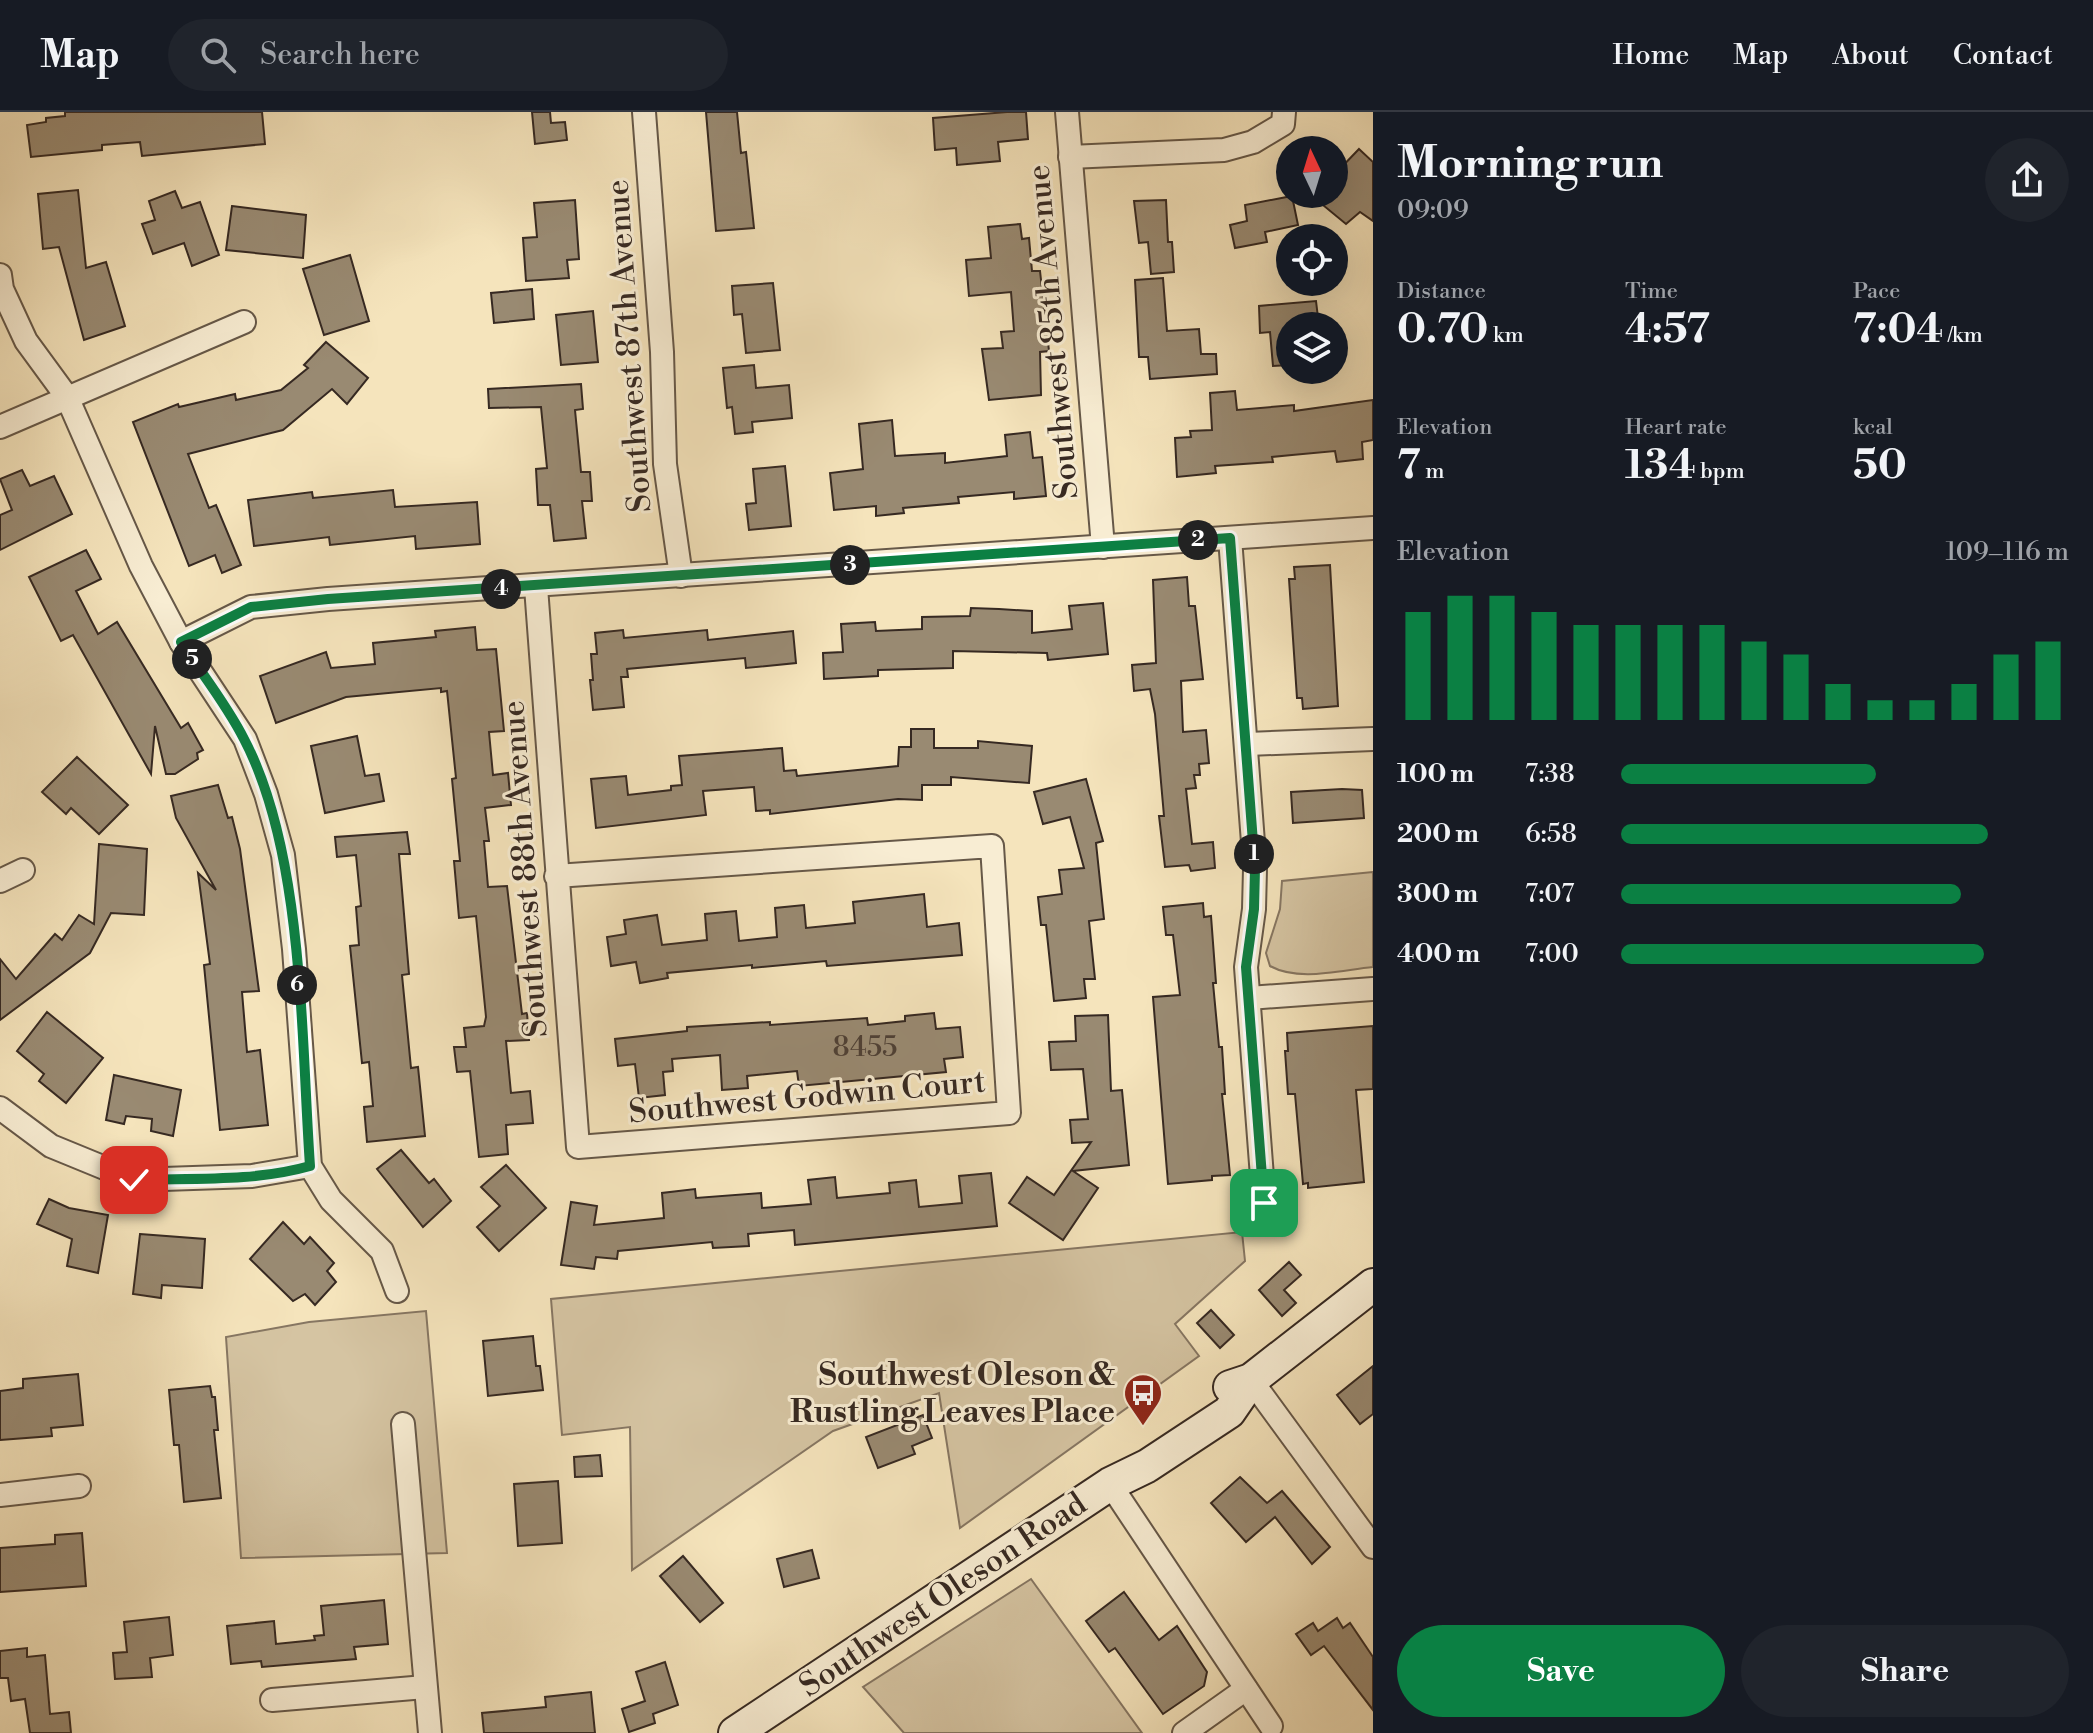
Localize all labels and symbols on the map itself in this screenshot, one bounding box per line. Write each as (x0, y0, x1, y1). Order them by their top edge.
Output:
north arrow (1276, 136, 1348, 208)
street label: Southwest 85th Avenue (1018, 163, 1088, 501)
street label: Southwest 87th Avenue (597, 178, 661, 514)
pin: 2 (1178, 520, 1218, 560)
pin: 3 (830, 545, 870, 585)
pin: 4 (481, 569, 521, 609)
pin: 5 (172, 639, 212, 679)
street label: Southwest 88th Avenue (493, 699, 557, 1039)
pin: 1 (1234, 834, 1274, 874)
pin: 6 (277, 965, 317, 1005)
house number: 8455 (832, 1030, 898, 1065)
street label: Southwest Godwin Court (627, 1061, 987, 1133)
pin (100, 1146, 168, 1214)
pin (1230, 1169, 1298, 1237)
place label: Southwest Oleson & Rustling Leaves Place (790, 1355, 1115, 1432)
bus stop icon: Southwest Oleson & Rustling Leaves Place (1122, 1372, 1164, 1427)
street label: Southwest Oleson Road (792, 1484, 1094, 1706)

